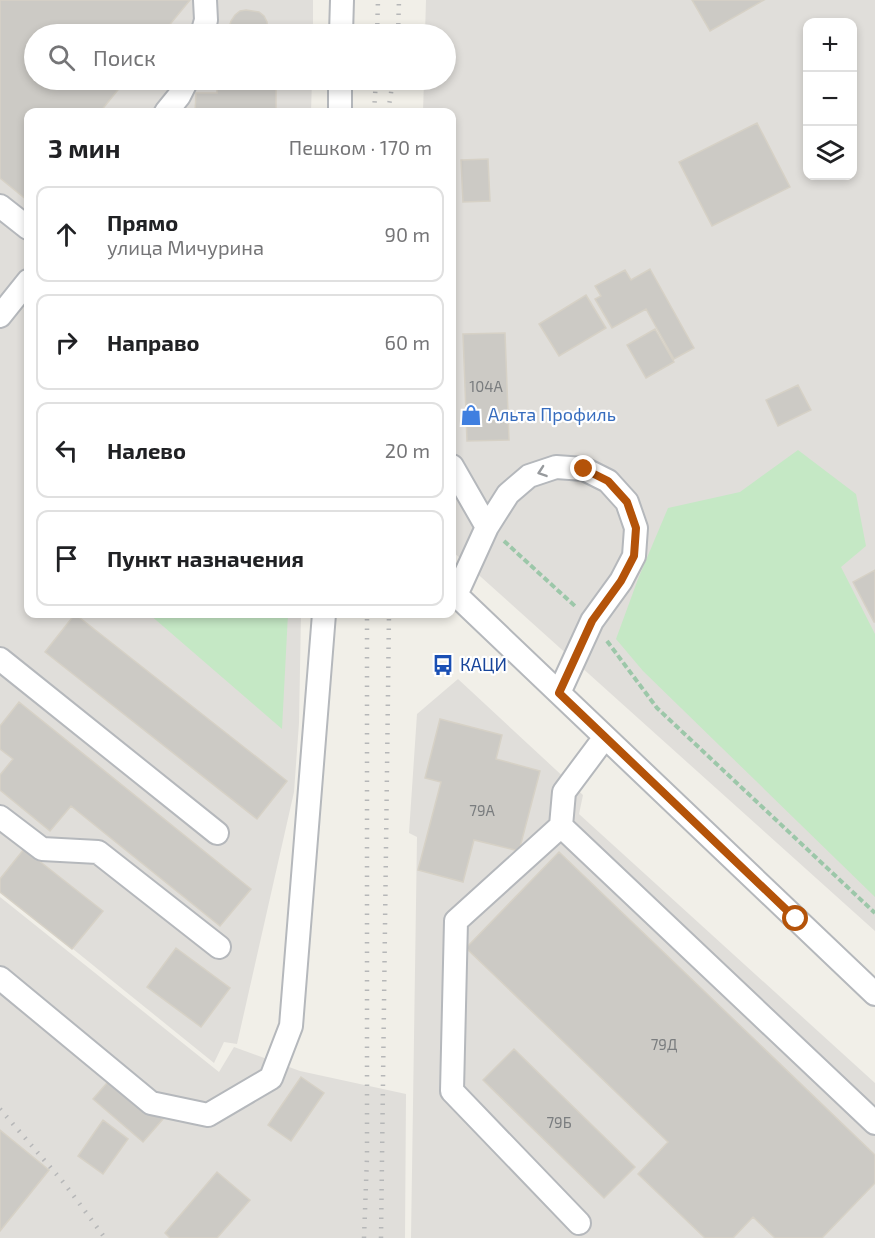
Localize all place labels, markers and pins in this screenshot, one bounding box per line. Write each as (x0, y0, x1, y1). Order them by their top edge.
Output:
shop icon: Альта Профиль (459, 403, 483, 427)
place label: Альта Профиль (488, 403, 616, 425)
bus stop icon: КАЦИ (431, 653, 455, 677)
place label: КАЦИ (460, 653, 507, 675)

